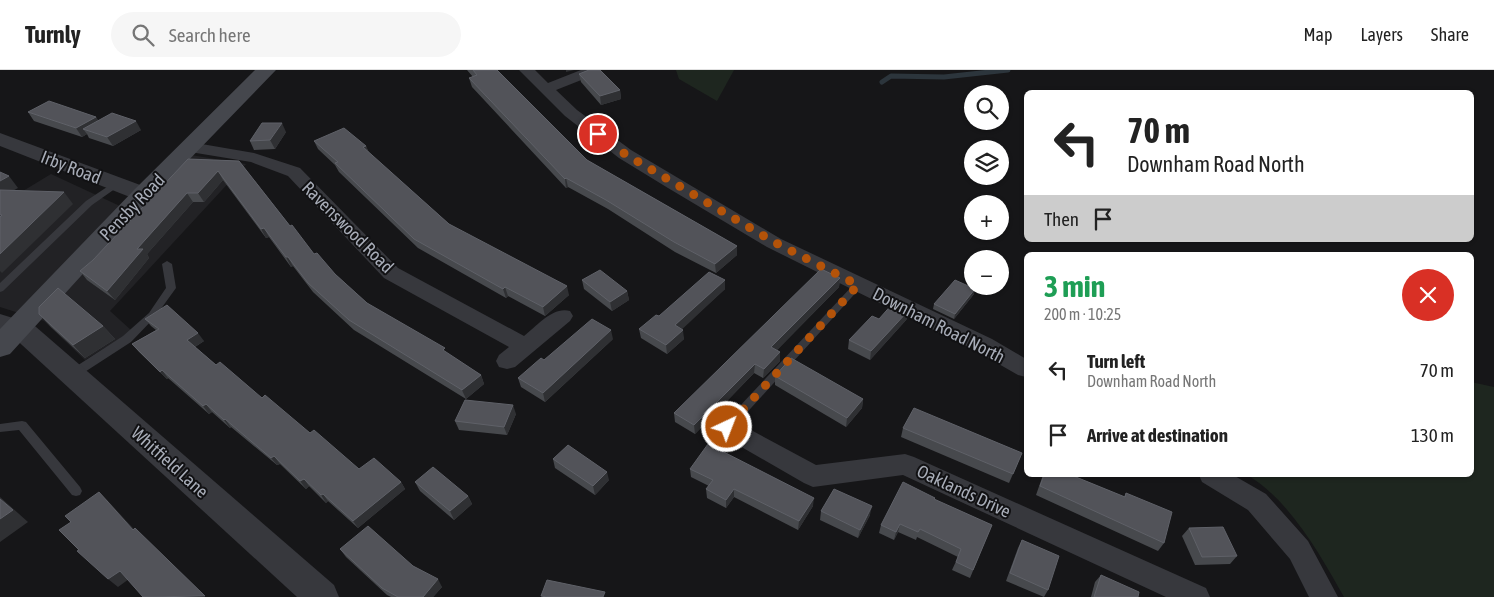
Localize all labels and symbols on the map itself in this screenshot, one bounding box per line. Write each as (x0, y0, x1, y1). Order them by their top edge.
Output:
pin (577, 113, 619, 155)
street label: Irby Road (38, 146, 104, 188)
street label: Pensby Road (95, 169, 169, 245)
street label: Ravenswood Road (298, 177, 398, 277)
street label: Downham Road North (869, 283, 1009, 367)
position arrow (700, 400, 752, 452)
street label: Whitfield Lane (127, 422, 213, 502)
street label: Oaklands Drive (914, 460, 1014, 522)

